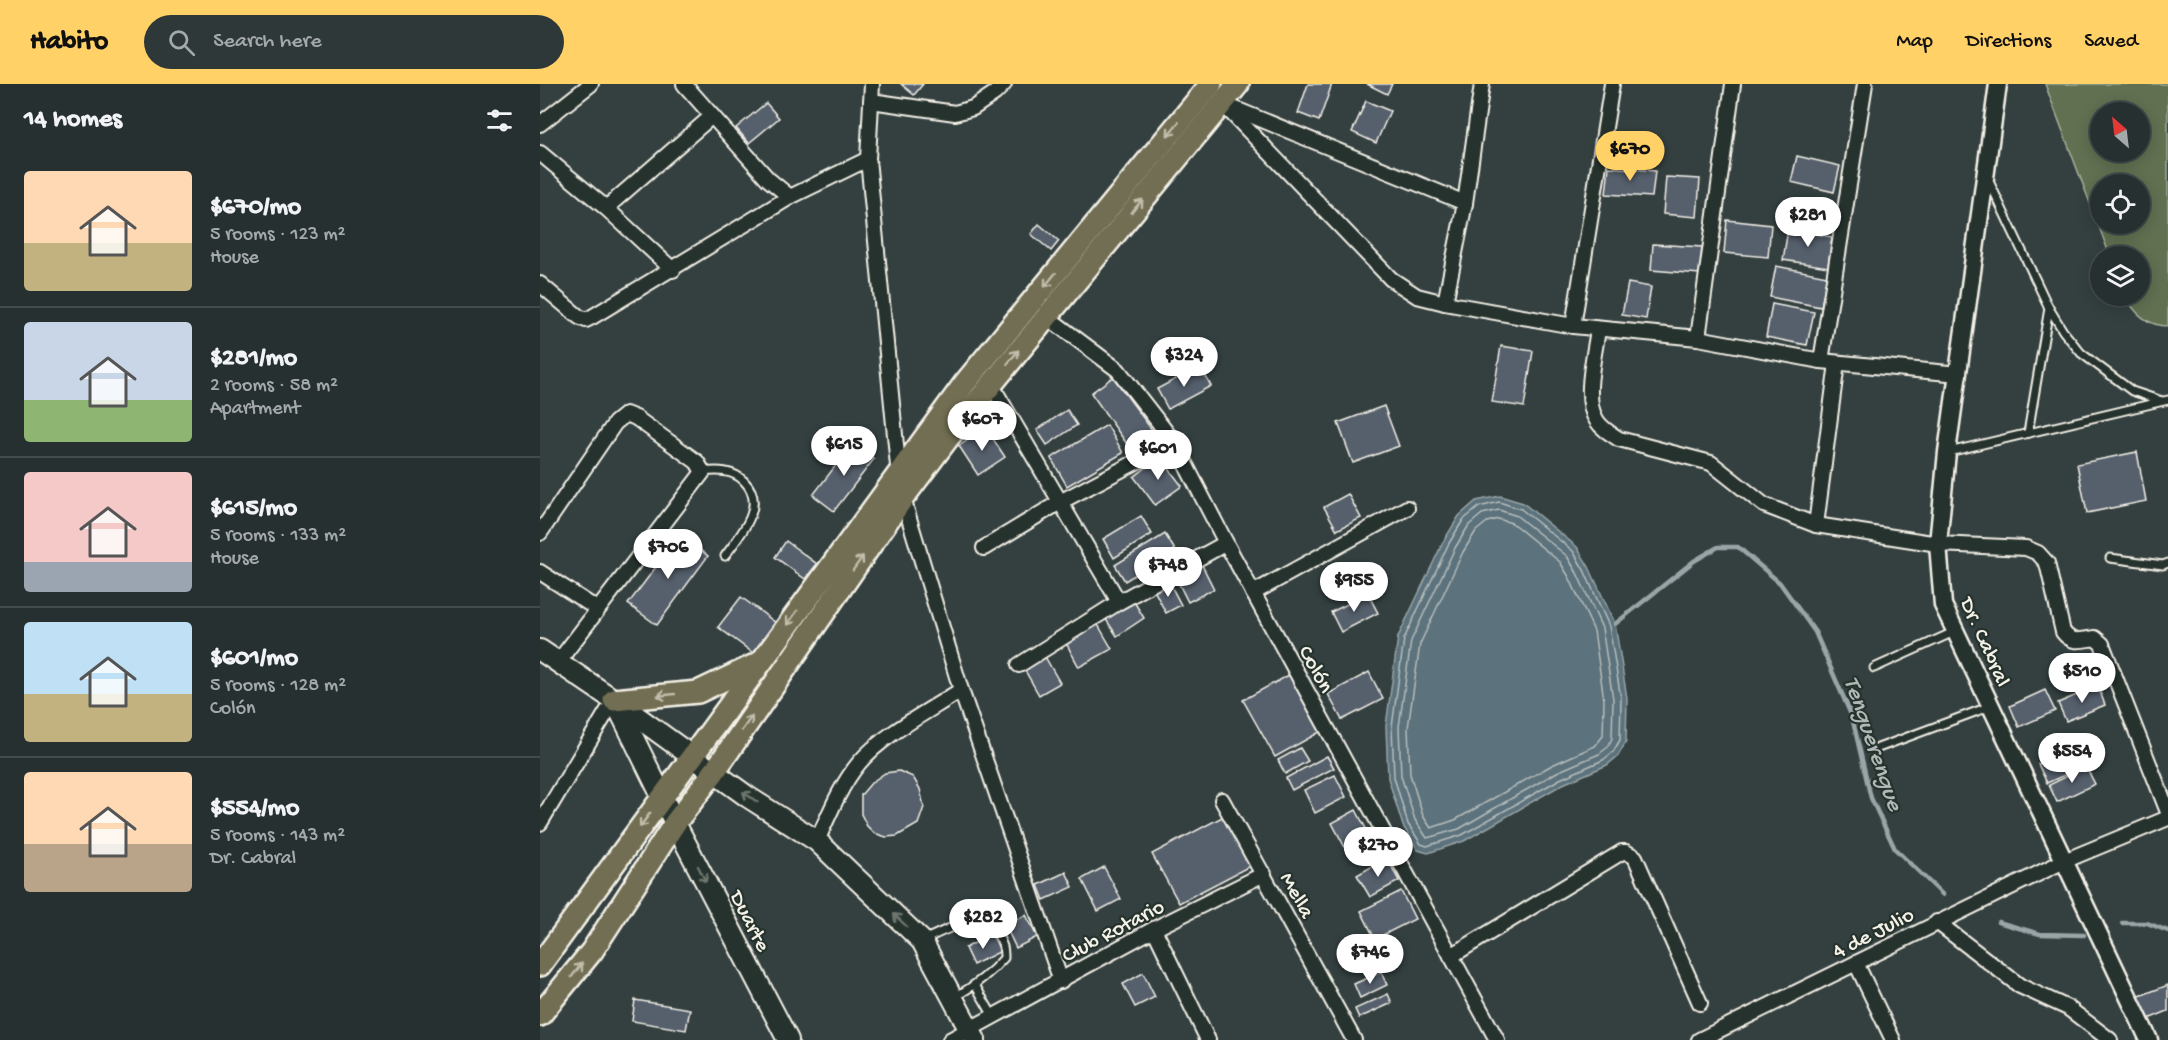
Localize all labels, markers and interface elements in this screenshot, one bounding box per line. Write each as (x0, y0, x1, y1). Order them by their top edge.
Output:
search box (144, 15, 564, 69)
text: Habito (30, 26, 108, 59)
icon: search (165, 26, 198, 59)
text: Search here (213, 29, 322, 55)
text: Map (1896, 30, 1933, 55)
text: Directions (1966, 30, 2051, 55)
text: Saved (2084, 30, 2138, 55)
north arrow (2090, 102, 2150, 162)
map controls (2090, 102, 2150, 306)
icon: filters (483, 104, 516, 137)
text: 14 homes (24, 105, 122, 136)
one-way arrow (1166, 121, 1180, 136)
pin: $670 (1594, 131, 1666, 182)
text: $670 (1610, 139, 1650, 162)
button: locate (2090, 174, 2150, 234)
text: $670/mo (210, 193, 301, 224)
icon: home (72, 195, 144, 267)
pin: $281 (1772, 197, 1844, 248)
one-way arrow (1130, 199, 1144, 214)
text: $281 (1789, 205, 1827, 228)
text: 5 rooms · 123 m² (210, 224, 346, 247)
button: layers (2090, 246, 2150, 306)
text: House (210, 247, 259, 270)
one-way arrow (1044, 272, 1057, 288)
pin: $324 (1148, 337, 1220, 388)
text: $281/mo (210, 344, 297, 375)
text: $324 (1165, 345, 1203, 368)
icon: home (72, 346, 144, 418)
one-way arrow (1007, 349, 1020, 365)
text: 2 rooms · 58 m² (210, 375, 338, 398)
text: Apartment (210, 398, 300, 421)
pin: $607 (946, 401, 1018, 452)
text: $607 (962, 409, 1002, 432)
pin: $615 (808, 426, 880, 477)
pin: $601 (1122, 430, 1194, 481)
text: $615 (825, 434, 863, 457)
text: $601 (1139, 438, 1177, 461)
text: $615/mo (210, 494, 297, 525)
icon: home (72, 496, 144, 568)
text: 5 rooms · 133 m² (210, 525, 346, 548)
pin: $706 (632, 529, 704, 580)
text: $706 (648, 537, 688, 560)
pin: $748 (1132, 547, 1204, 598)
text: House (210, 548, 259, 571)
one-way arrow (852, 555, 864, 571)
text: $748 (1148, 555, 1188, 578)
pin: $955 (1318, 562, 1390, 613)
text: $955 (1334, 570, 1374, 593)
street label: Dr. Cabral (1951, 592, 2015, 691)
one-way arrow (786, 610, 798, 626)
street label: Colón (1291, 642, 1338, 699)
text: $601/mo (210, 644, 298, 675)
icon: home (72, 646, 144, 718)
pin: $510 (2046, 653, 2118, 704)
text: $510 (2063, 661, 2101, 684)
water label: Tenguerengue (1835, 673, 1909, 817)
text: 5 rooms · 128 m² (210, 675, 346, 698)
one-way arrow (657, 690, 676, 701)
text: Colón (210, 698, 256, 721)
one-way arrow (740, 714, 753, 731)
pin: $554 (2036, 733, 2108, 784)
text: $554 (2052, 741, 2092, 764)
one-way arrow (742, 791, 758, 803)
text: $554/mo (210, 794, 300, 825)
icon: home (72, 796, 144, 868)
one-way arrow (639, 811, 651, 827)
text: 5 rooms · 143 m² (210, 825, 345, 848)
pin: $270 (1342, 827, 1414, 878)
text: $270 (1358, 835, 1398, 858)
text: Dr. Cabral (210, 848, 296, 871)
one-way arrow (696, 865, 708, 883)
street label: Mella (1272, 868, 1319, 924)
street label: Duarte (721, 885, 775, 957)
street label: Club Rotario (1058, 895, 1169, 970)
pin: $282 (947, 899, 1019, 950)
street label: 4 de Julio (1829, 903, 1919, 966)
text: $282 (963, 907, 1003, 930)
one-way arrow (893, 914, 908, 928)
pin: $746 (1334, 934, 1406, 985)
text: $746 (1351, 942, 1389, 965)
one-way arrow (571, 962, 584, 978)

